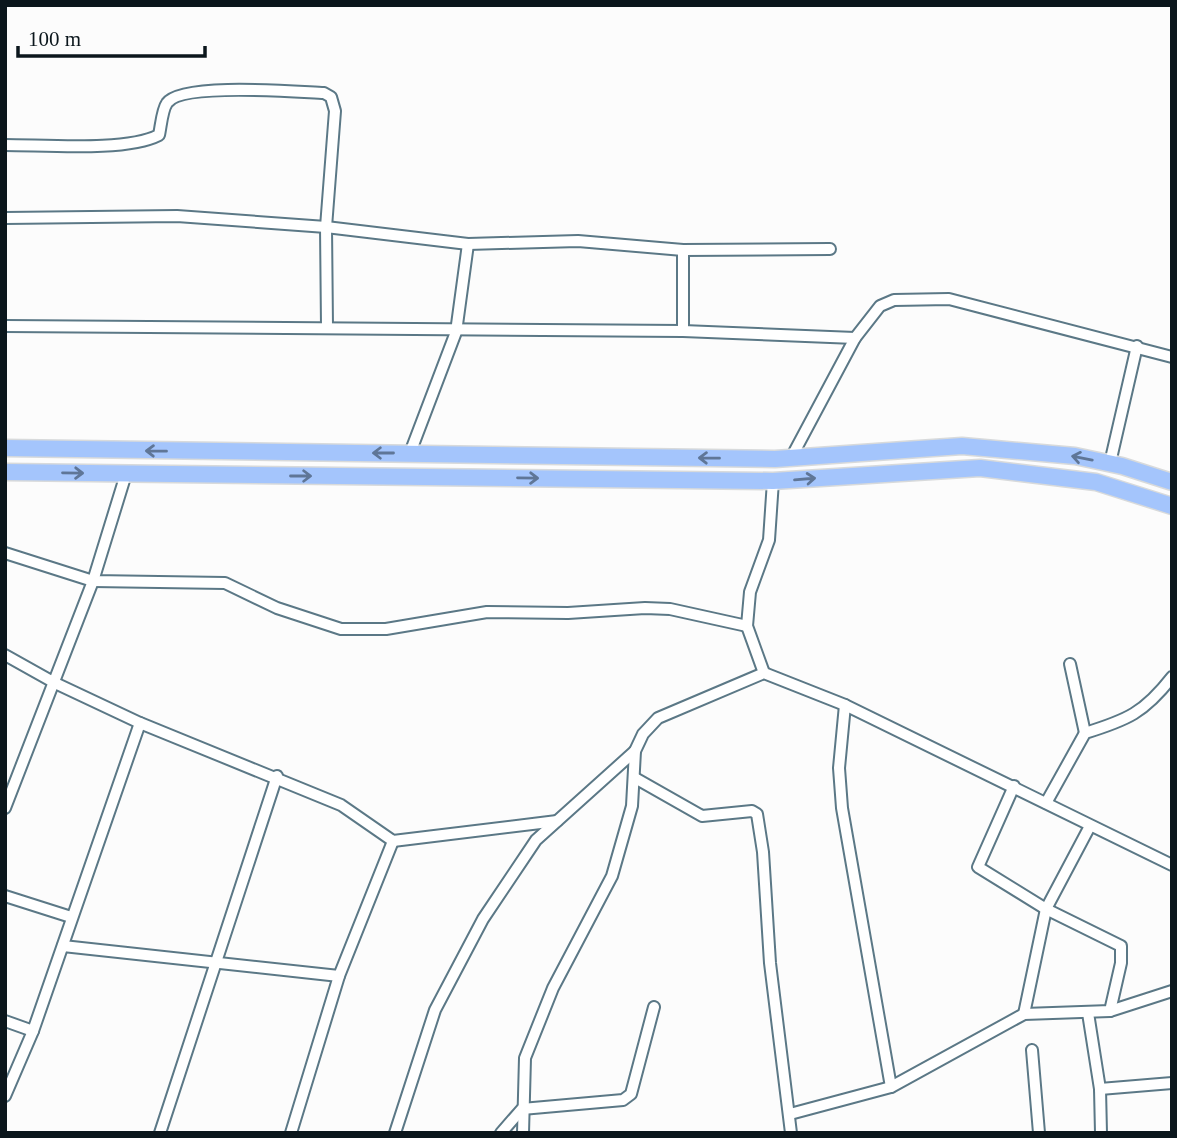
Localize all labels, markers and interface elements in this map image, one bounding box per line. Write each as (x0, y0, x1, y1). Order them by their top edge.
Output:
scale bar (18, 14, 205, 58)
text: 100 m (28, 27, 81, 51)
one-way arrow (145, 445, 168, 458)
one-way arrow (372, 446, 395, 460)
one-way arrow (1071, 450, 1094, 464)
one-way arrow (698, 451, 721, 465)
one-way arrow (62, 466, 85, 480)
one-way arrow (289, 469, 312, 483)
one-way arrow (517, 471, 540, 485)
one-way arrow (793, 472, 816, 485)

